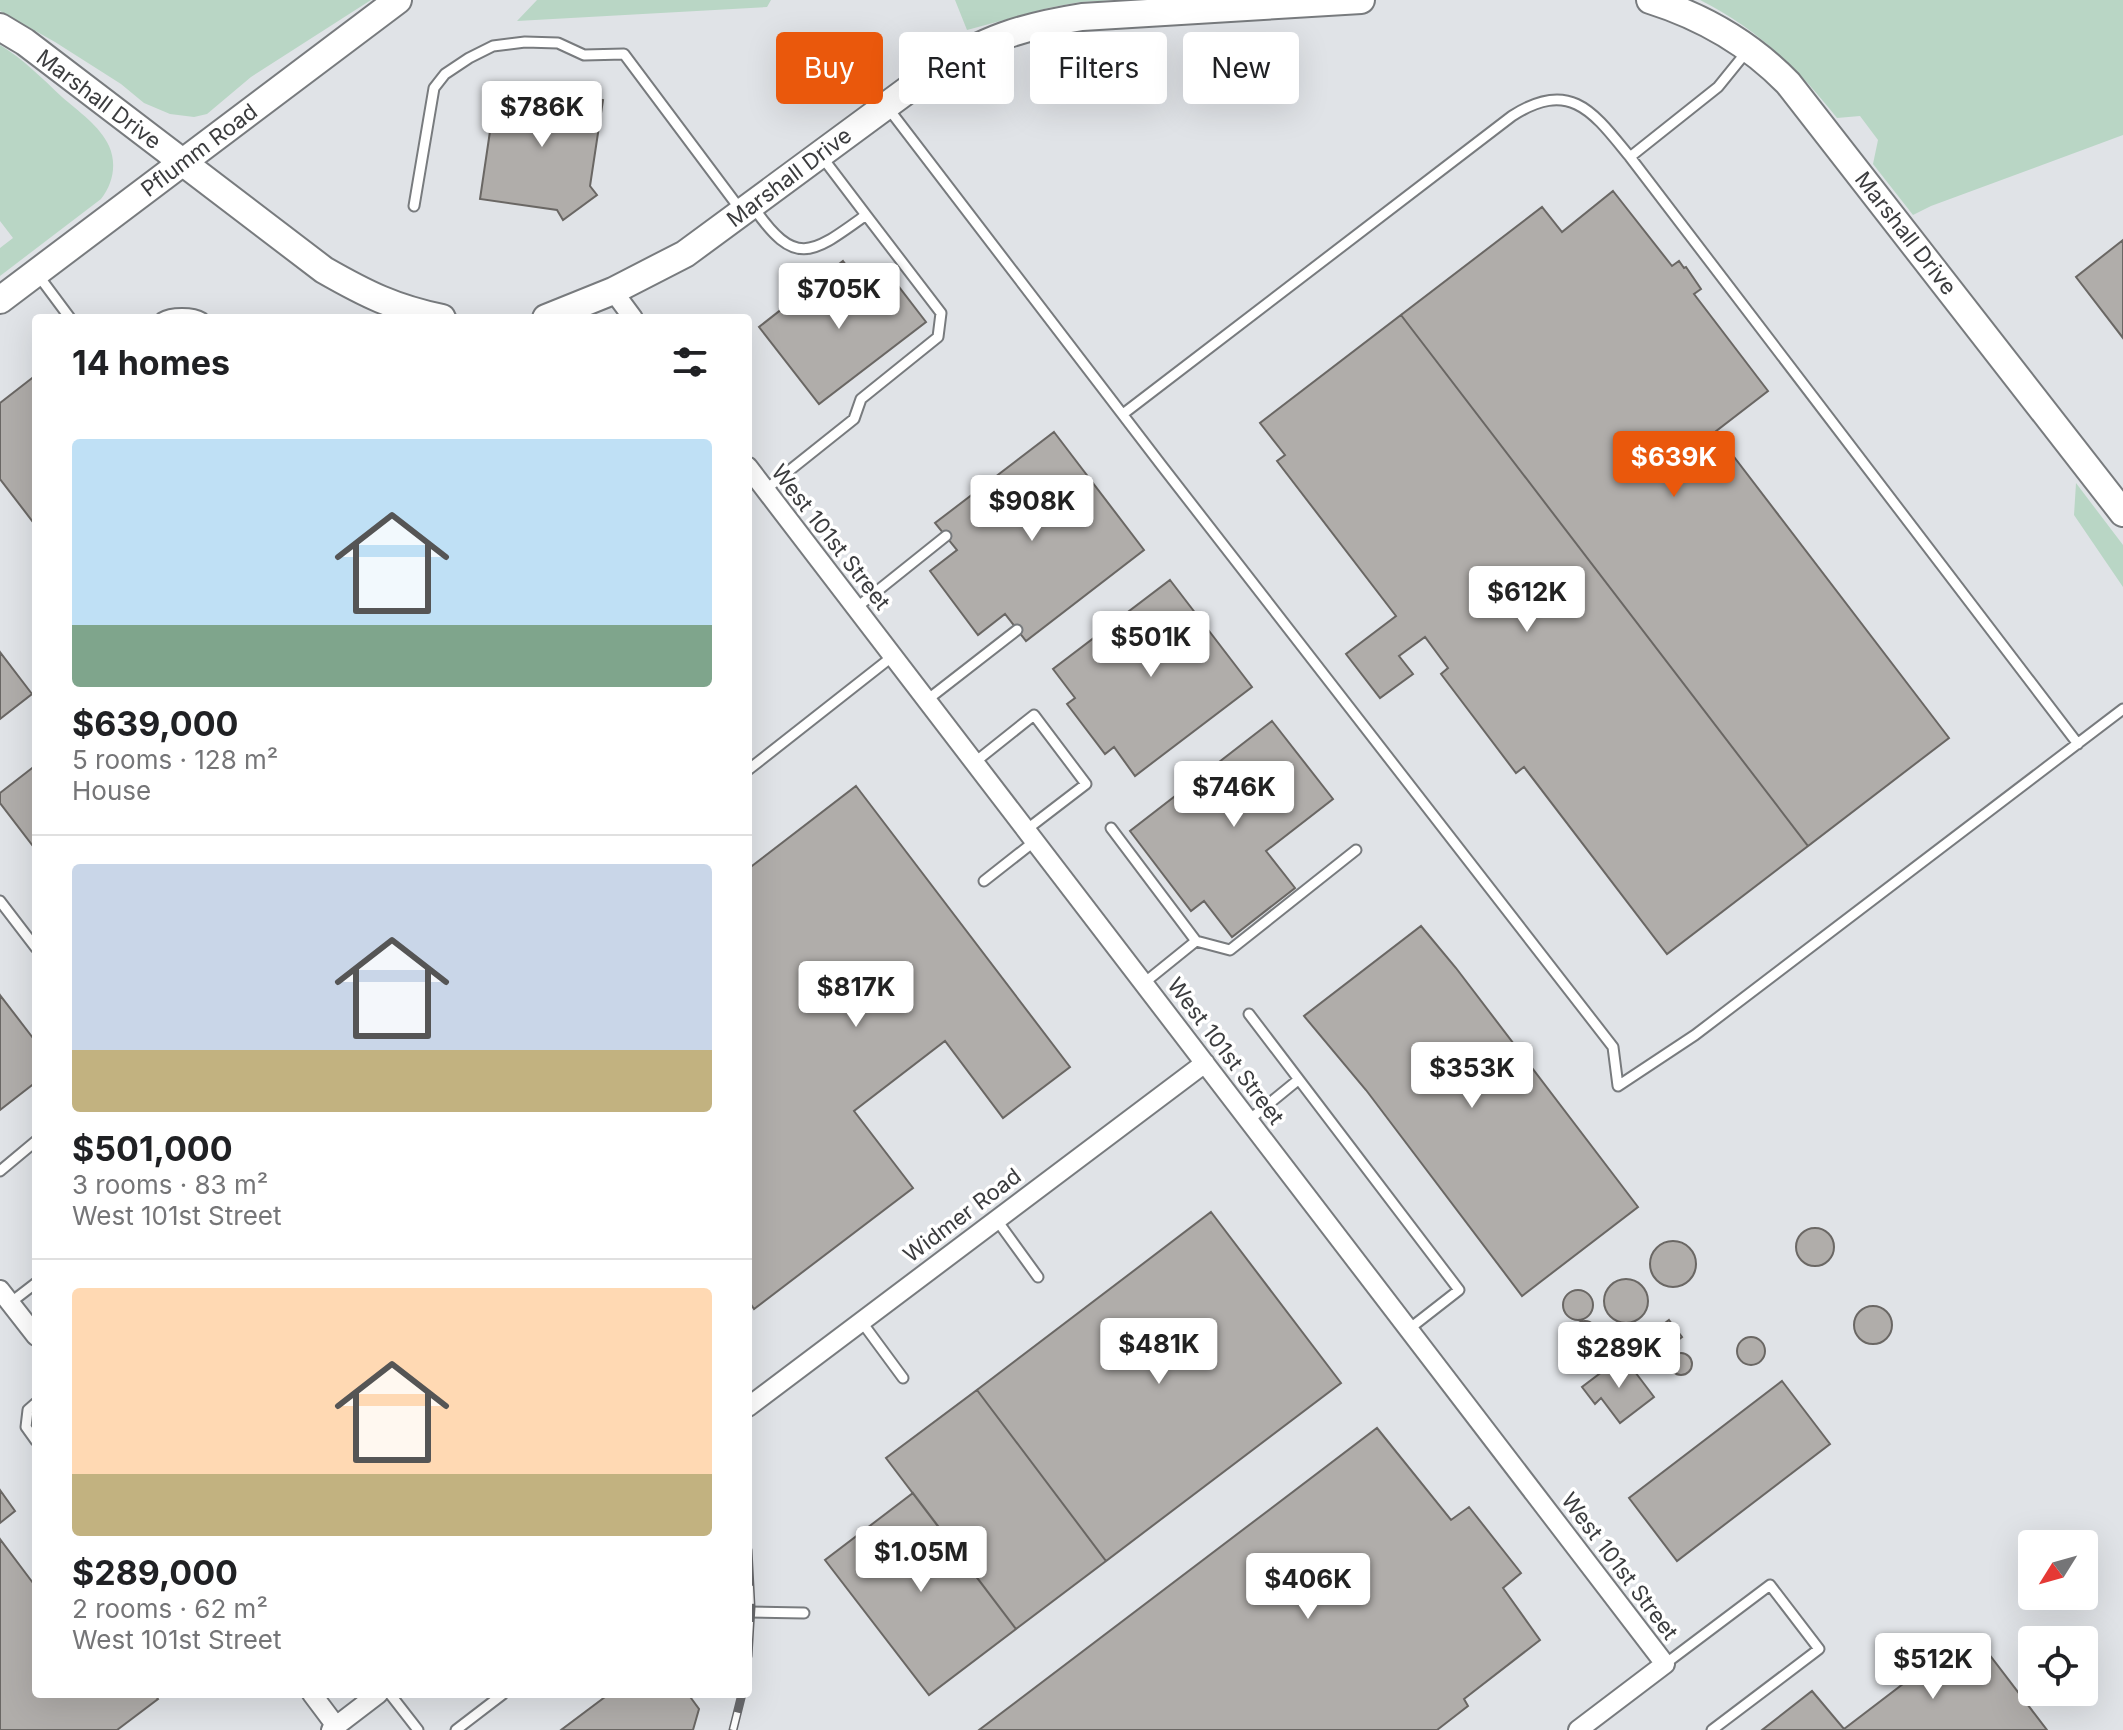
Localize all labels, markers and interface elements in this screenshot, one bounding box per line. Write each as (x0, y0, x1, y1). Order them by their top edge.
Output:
chip: Buy (776, 32, 883, 104)
chip: Rent (899, 32, 1014, 104)
chip: Filters (1030, 32, 1167, 104)
chip: New (1183, 32, 1299, 104)
street label: Marshall Drive (32, 44, 166, 154)
pin: $786K (486, 81, 598, 149)
text: $786K (500, 91, 584, 122)
street label: Pflumm Road (136, 98, 262, 202)
street label: Marshall Drive (722, 122, 856, 232)
street label: Marshall Drive (1850, 166, 1962, 300)
pin: $705K (783, 263, 895, 331)
text: $705K (797, 273, 881, 304)
icon: filters (668, 340, 712, 384)
text: 14 homes (72, 342, 230, 383)
pin: $639K (1618, 431, 1730, 499)
text: $639K (1631, 441, 1717, 472)
street label: West 101st Street (766, 459, 896, 615)
pin: $908K (976, 475, 1088, 543)
text: $908K (988, 485, 1076, 516)
icon: home (320, 491, 464, 635)
pin: $612K (1471, 566, 1583, 634)
text: $612K (1487, 576, 1567, 607)
pin: $501K (1095, 611, 1207, 679)
text: $501K (1110, 621, 1192, 652)
text: $639,000 (72, 703, 239, 744)
text: 5 rooms · 128 m² (72, 744, 278, 775)
pin: $746K (1178, 761, 1290, 829)
text: $746K (1192, 771, 1276, 802)
text: House (72, 775, 151, 806)
icon: home (320, 916, 464, 1060)
pin: $817K (800, 961, 912, 1029)
text: $817K (817, 971, 895, 1002)
street label: West 101st Street (1162, 972, 1290, 1130)
pin: $353K (1416, 1042, 1528, 1110)
text: $353K (1429, 1052, 1515, 1083)
text: $501,000 (72, 1128, 233, 1169)
street label: Widmer Road (898, 1162, 1026, 1268)
text: 3 rooms · 83 m² (72, 1169, 268, 1200)
text: West 101st Street (72, 1200, 281, 1231)
pin: $481K (1103, 1318, 1215, 1386)
pin: $289K (1563, 1322, 1675, 1390)
text: $481K (1118, 1328, 1200, 1359)
text: $289K (1576, 1332, 1662, 1363)
icon: home (320, 1340, 464, 1484)
street label: West 101st Street (1556, 1487, 1684, 1645)
pin: $1.05M (856, 1526, 986, 1594)
north arrow (2018, 1530, 2098, 1610)
map controls (2018, 1530, 2098, 1706)
text: $1.05M (874, 1536, 968, 1567)
text: $289,000 (72, 1552, 238, 1593)
pin: $406K (1252, 1553, 1364, 1621)
text: $406K (1264, 1563, 1352, 1594)
text: 2 rooms · 62 m² (72, 1593, 268, 1624)
text: West 101st Street (72, 1624, 281, 1655)
button: locate (2018, 1626, 2098, 1706)
pin: $512K (1877, 1633, 1989, 1701)
text: $512K (1893, 1643, 1973, 1674)

